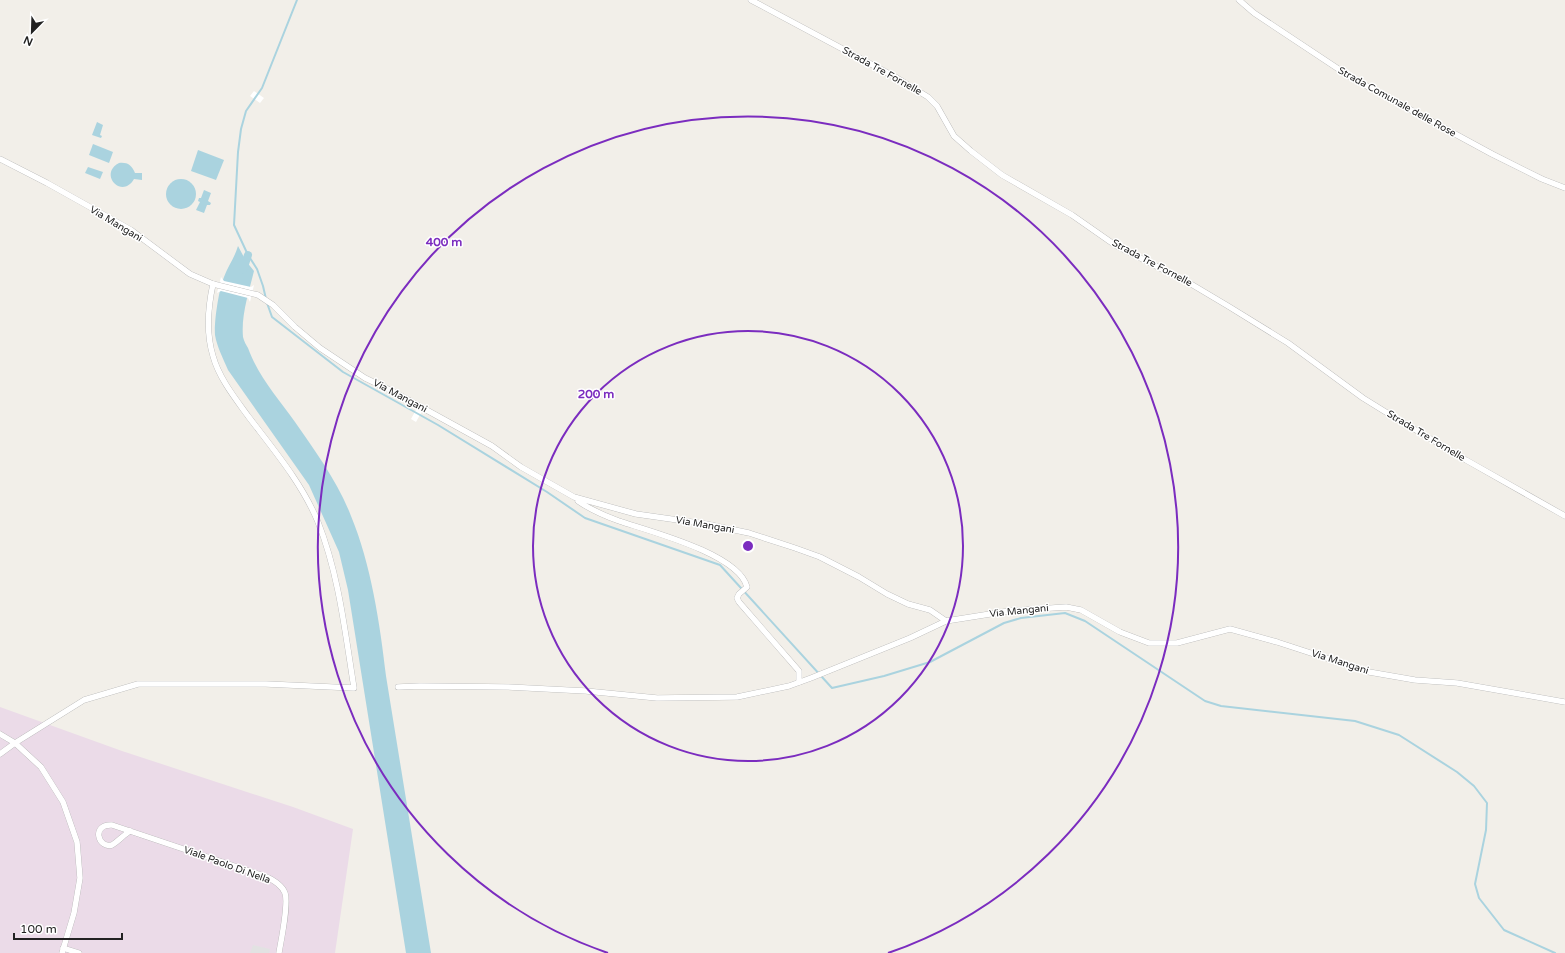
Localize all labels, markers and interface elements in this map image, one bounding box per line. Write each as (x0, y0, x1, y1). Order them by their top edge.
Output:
north arrow (12, 12, 52, 52)
text: N (22, 33, 35, 48)
street label: Strada Tre Fornelle (840, 44, 924, 98)
street label: Strada Comunale delle Rose (1336, 64, 1458, 140)
street label: Via Mangani (87, 204, 145, 244)
text: 400 m (426, 235, 462, 249)
street label: Strada Tre Fornelle (1110, 237, 1194, 289)
street label: Via Mangani (371, 377, 429, 415)
text: 200 m (578, 387, 614, 401)
street label: Strada Tre Fornelle (1385, 408, 1468, 464)
street label: Via Mangani (675, 514, 735, 536)
centre of rings (741, 539, 755, 553)
street label: Via Mangani (989, 602, 1049, 620)
street label: Via Mangani (1310, 647, 1370, 677)
street label: Viale Paolo Di Nella (182, 844, 272, 886)
scale bar (14, 915, 122, 941)
text: 100 m (20, 922, 57, 936)

